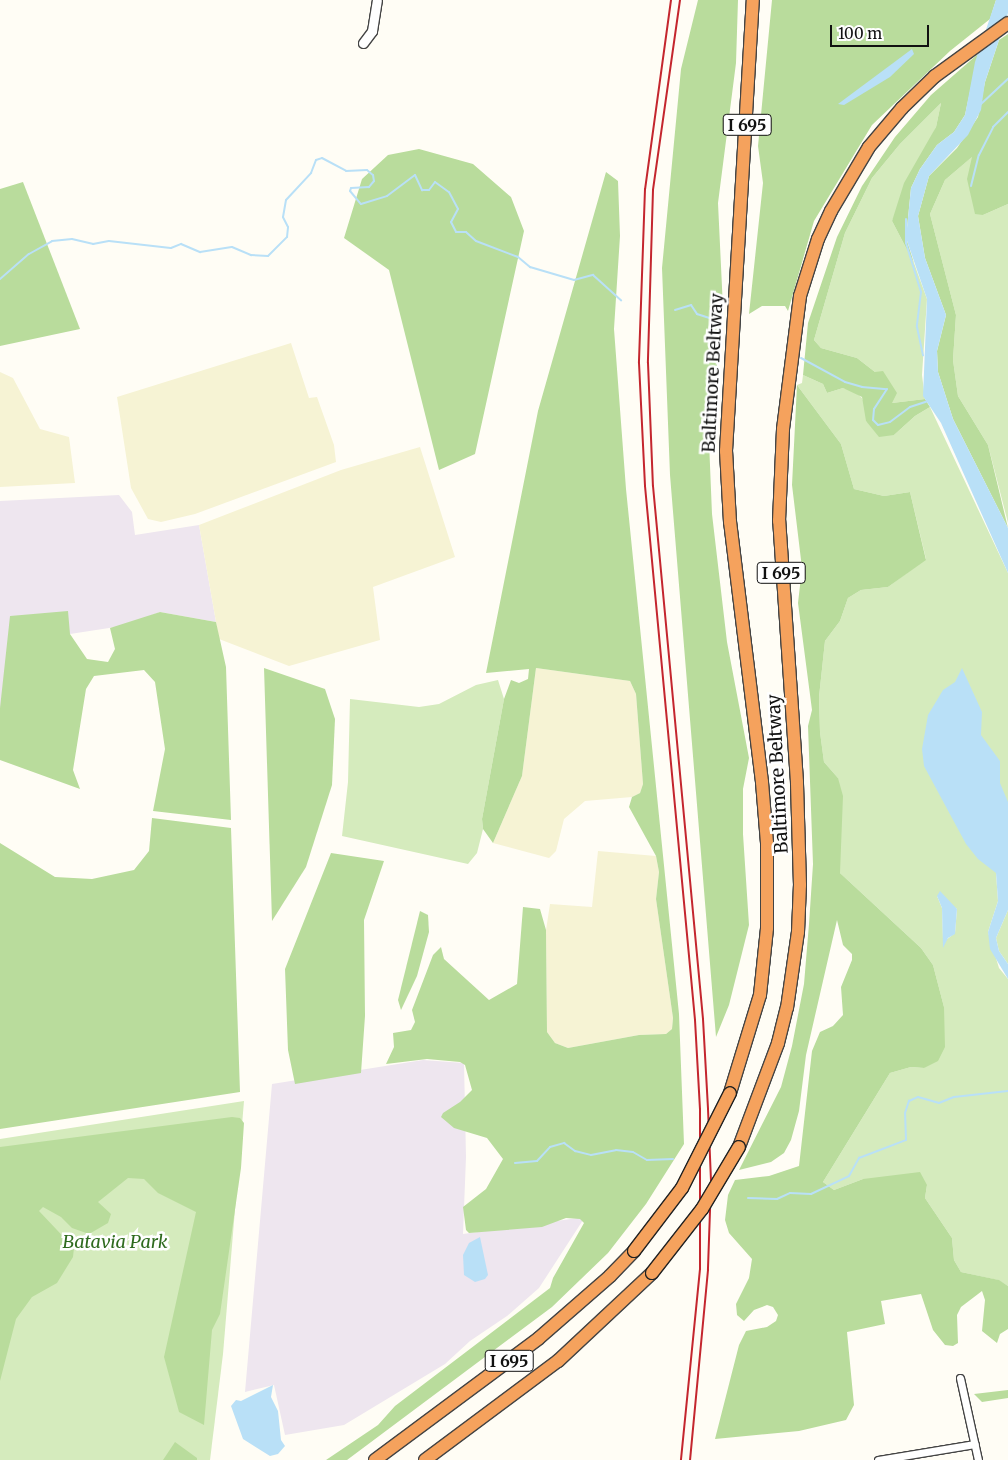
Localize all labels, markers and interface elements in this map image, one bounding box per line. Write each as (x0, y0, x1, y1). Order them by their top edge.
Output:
scale bar (833, 15, 932, 47)
text: 100 m (838, 24, 882, 43)
road number: I 695 (722, 112, 772, 138)
street label: Baltimore Beltway (698, 293, 728, 453)
road number: I 695 (756, 560, 806, 586)
street label: Baltimore Beltway (763, 694, 793, 854)
park label: Batavia Park (62, 1231, 168, 1253)
road number: I 695 (484, 1348, 534, 1374)

